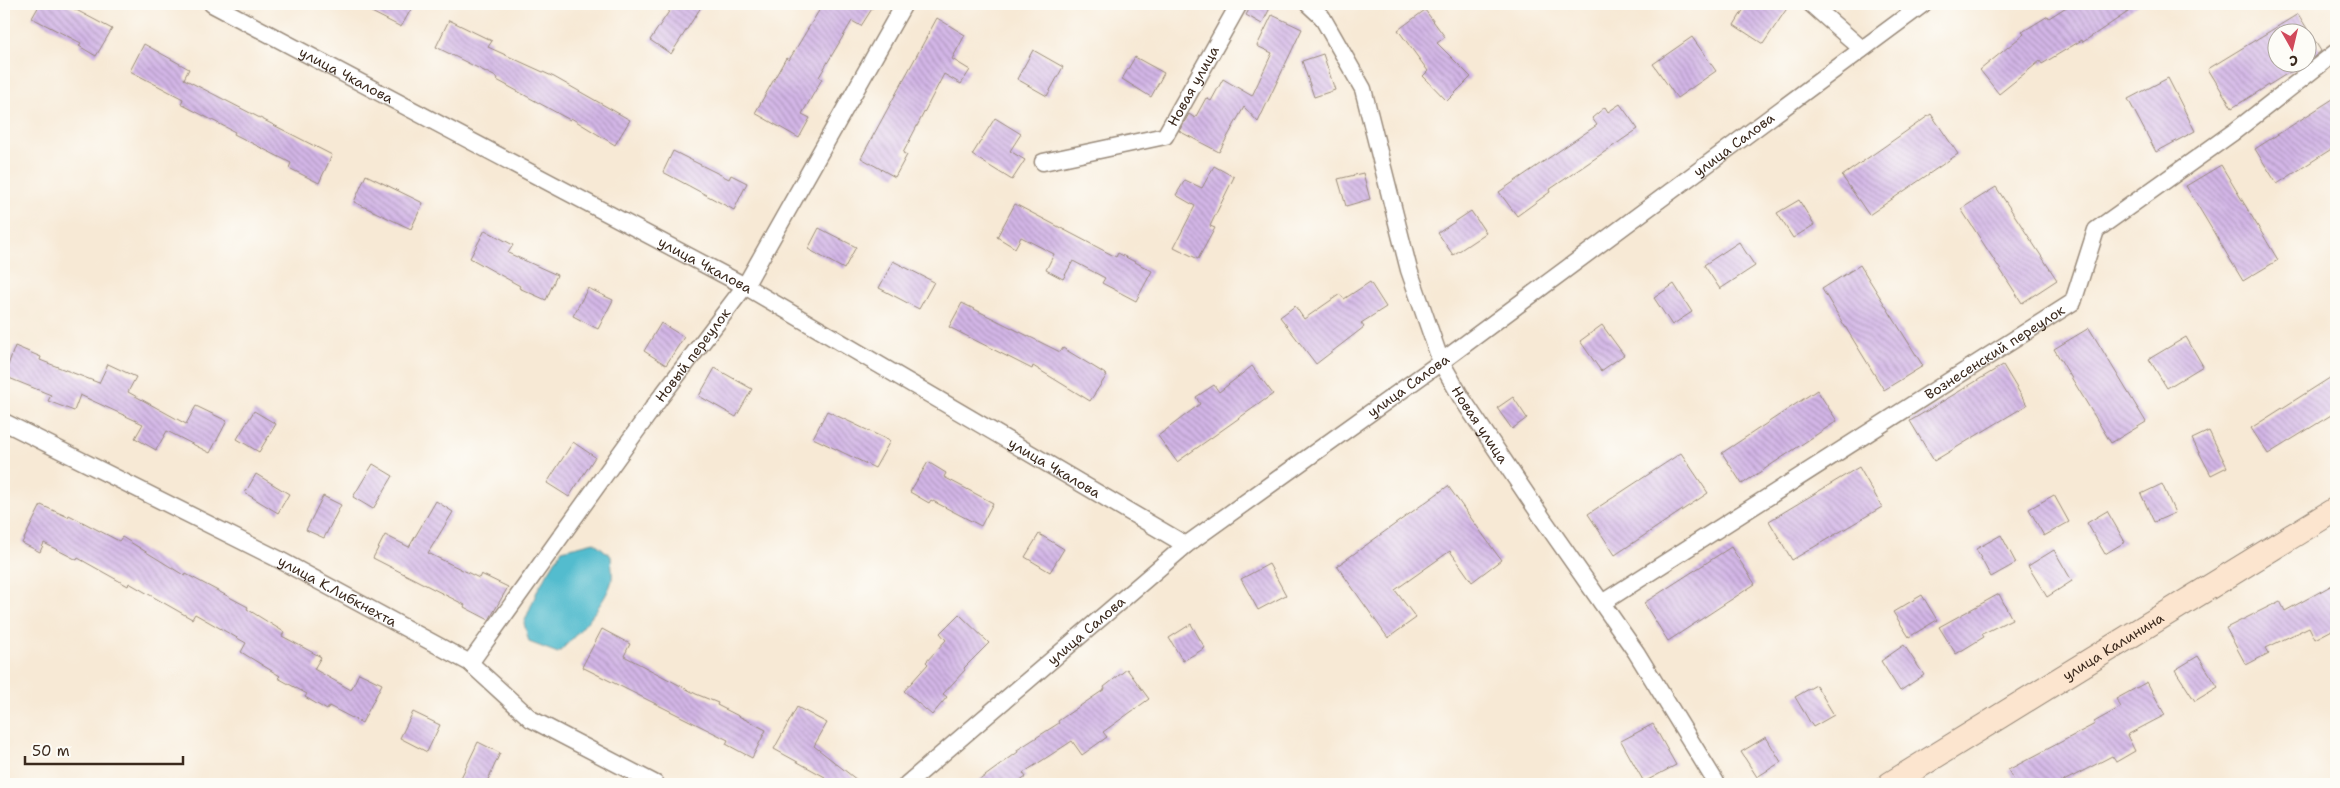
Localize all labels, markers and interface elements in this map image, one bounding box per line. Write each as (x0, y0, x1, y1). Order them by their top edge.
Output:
north arrow (2268, 22, 2318, 72)
street label: Новая улица (1163, 42, 1223, 129)
street label: улица Чкалова (296, 43, 397, 107)
text: С (2288, 51, 2299, 70)
street label: улица Салова (1690, 108, 1778, 181)
street label: улица Чкалова (655, 233, 756, 297)
street label: Вознесенский переулок (1921, 300, 2069, 403)
street label: Новый переулок (651, 304, 734, 406)
street label: улица Салова (1364, 350, 1453, 421)
street label: Новая улица (1448, 383, 1512, 467)
street label: улица Чкалова (1005, 434, 1104, 502)
street label: улица К.Либкнехта (275, 552, 400, 631)
street label: улица Салова (1044, 592, 1129, 669)
street label: улица Калинина (2059, 608, 2167, 685)
scale bar (25, 733, 182, 765)
text: 50 m (32, 741, 70, 761)

